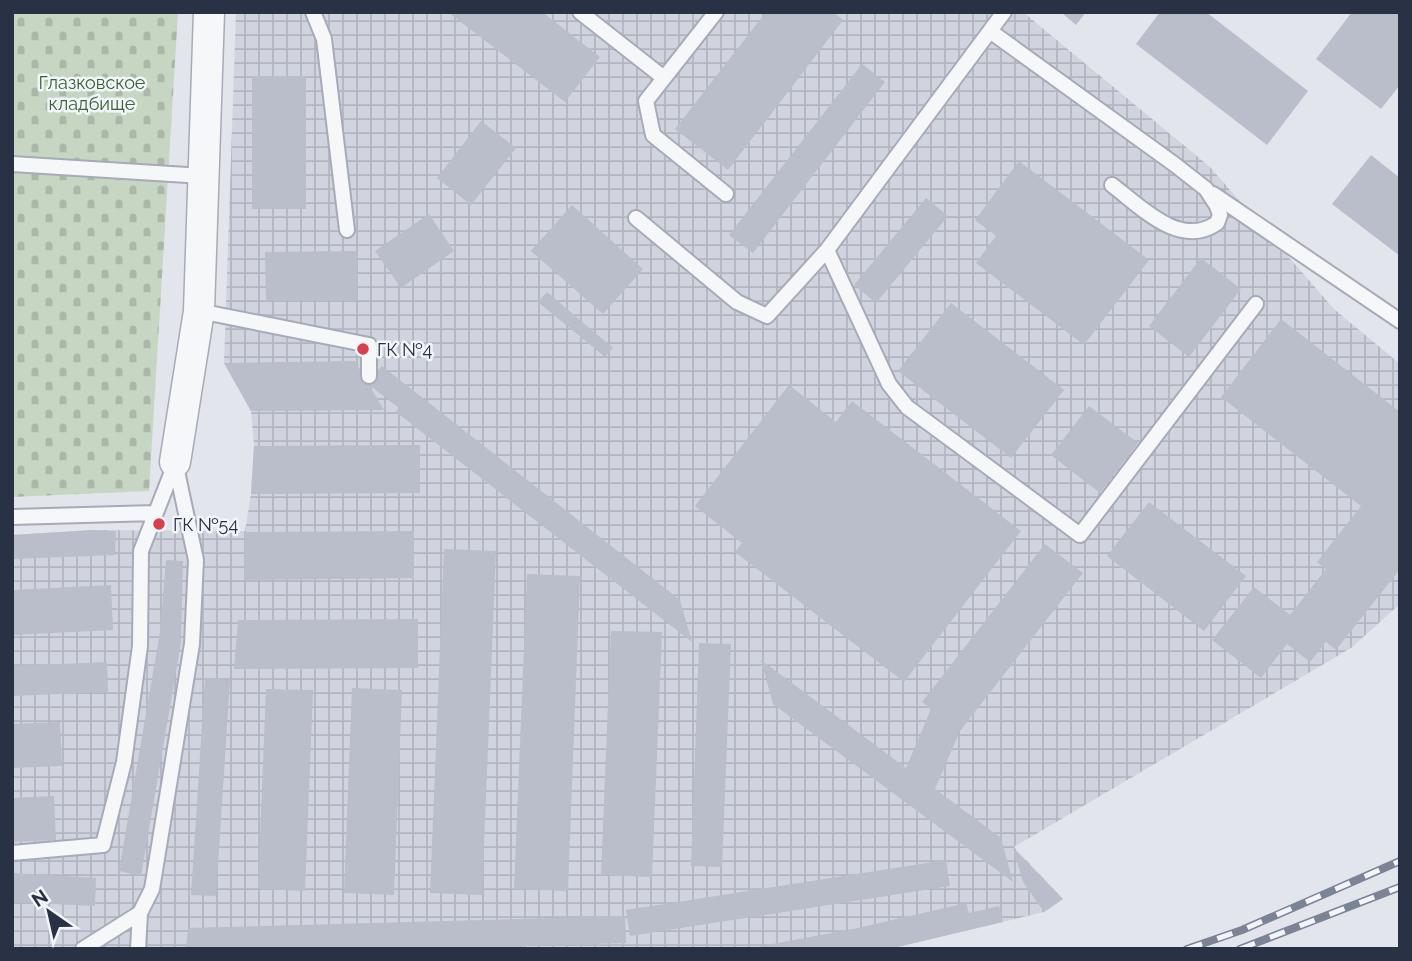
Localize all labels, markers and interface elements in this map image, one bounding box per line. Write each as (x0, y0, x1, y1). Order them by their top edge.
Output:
park label: Глазковское кладбище (39, 72, 146, 114)
place label: ГК №4 (377, 339, 433, 360)
marker: ГК №4 (355, 341, 371, 357)
place label: ГК №54 (173, 514, 238, 535)
marker: ГК №54 (151, 516, 167, 532)
north arrow (14, 877, 84, 947)
text: N (27, 885, 52, 911)

